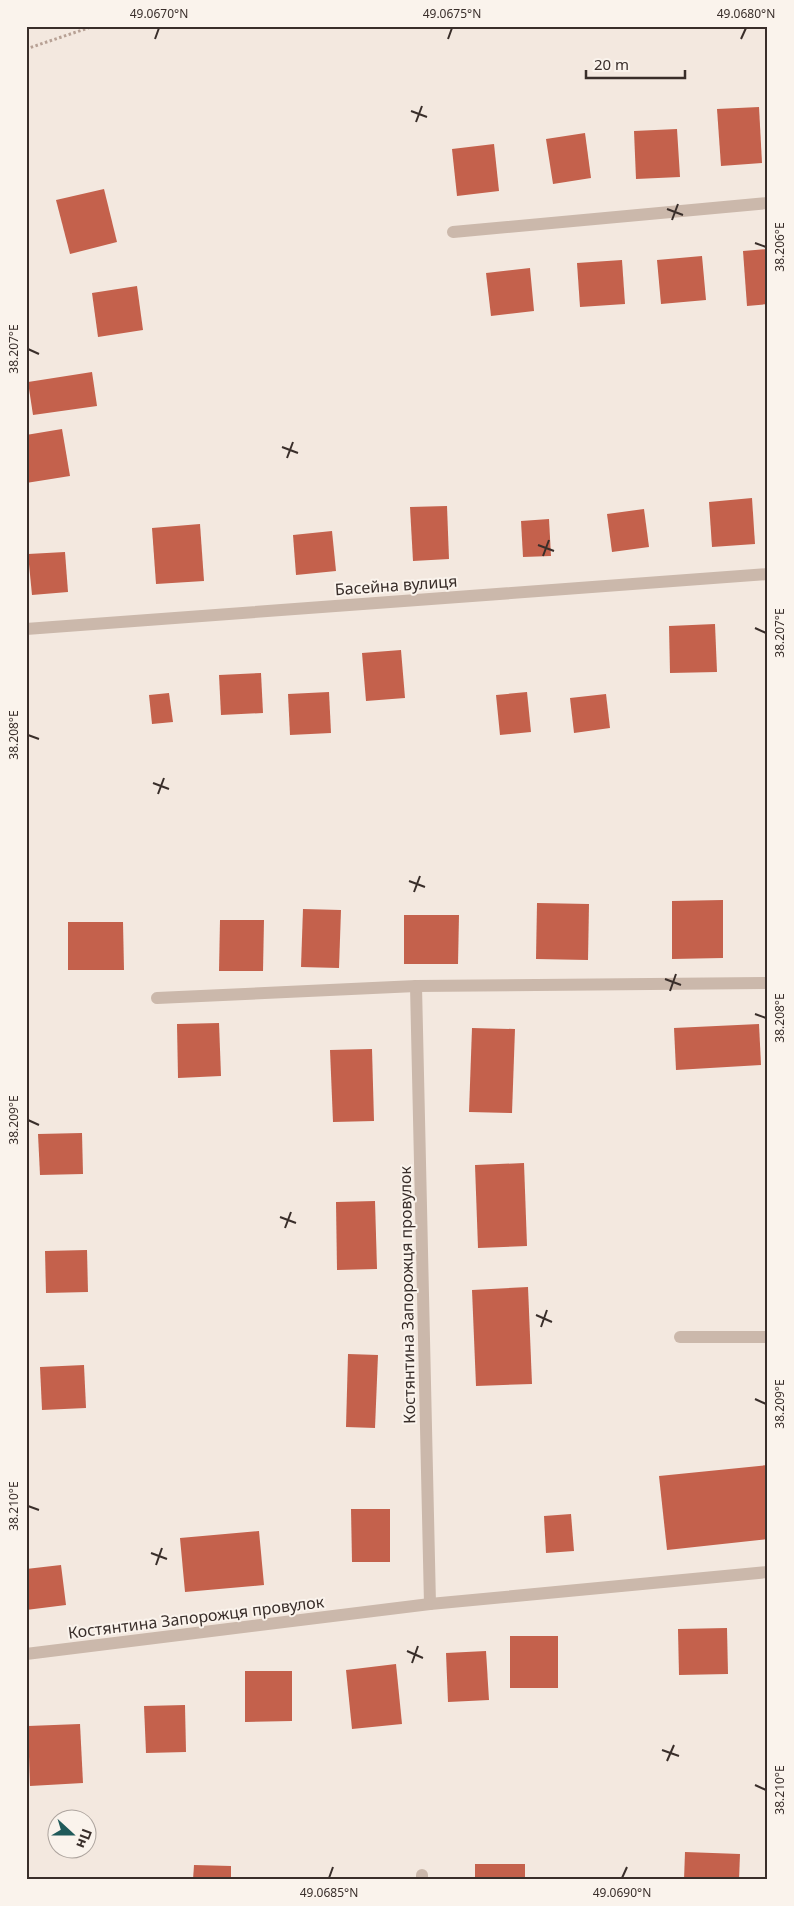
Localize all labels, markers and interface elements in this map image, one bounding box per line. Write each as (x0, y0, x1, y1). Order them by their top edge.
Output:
text: 49.0670°N (130, 5, 188, 22)
text: 49.0675°N (423, 5, 481, 22)
text: 49.0680°N (717, 5, 775, 22)
scale bar (586, 48, 685, 80)
text: 20 m (594, 54, 629, 74)
text: 38.206°E (771, 222, 788, 272)
text: 38.207°E (5, 324, 22, 374)
street label: Басейна вулиця (334, 570, 458, 600)
text: 38.207°E (771, 608, 788, 658)
text: 38.208°E (5, 710, 22, 760)
text: 38.208°E (771, 993, 788, 1043)
text: 38.209°E (5, 1095, 22, 1145)
street label: Костянтина Запорожця провулок (394, 1165, 420, 1424)
text: 38.209°E (771, 1379, 788, 1429)
text: 38.210°E (5, 1481, 22, 1531)
street label: Костянтина Запорожця провулок (67, 1590, 326, 1644)
text: 38.210°E (771, 1765, 788, 1815)
north arrow (48, 1808, 98, 1858)
text: Пн (72, 1826, 97, 1852)
text: 49.0685°N (300, 1884, 358, 1901)
text: 49.0690°N (593, 1884, 651, 1901)

